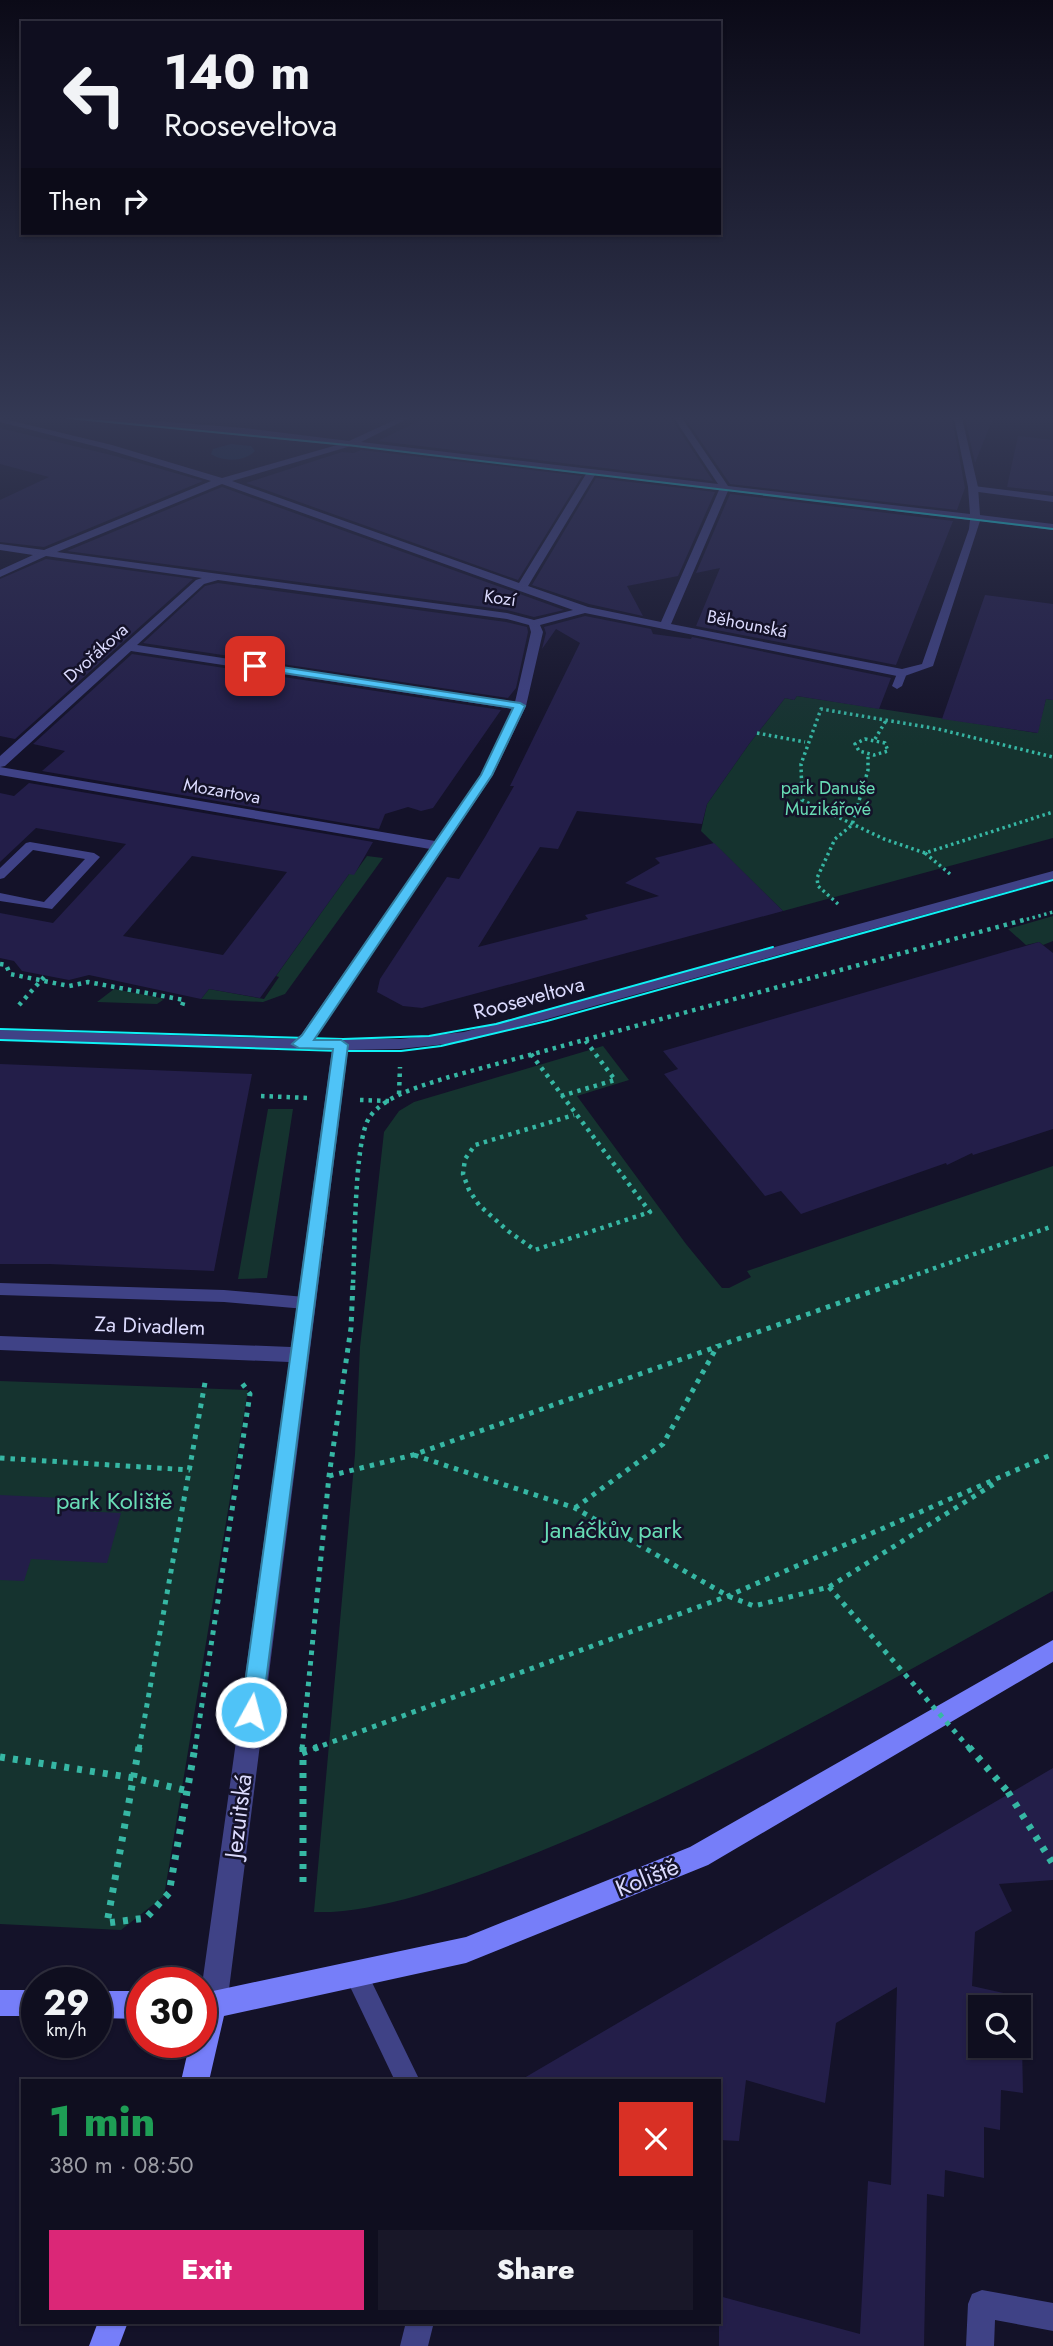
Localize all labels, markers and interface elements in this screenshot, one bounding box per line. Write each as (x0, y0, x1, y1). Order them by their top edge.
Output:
text: 140 m (164, 37, 310, 107)
icon: left (49, 49, 140, 140)
text: Rooseveltova (164, 102, 337, 148)
text: Then (49, 182, 102, 220)
icon: right (116, 182, 154, 220)
street label: Kozí (482, 583, 519, 613)
street label: Běhounská (705, 603, 789, 645)
street label: Dvořákova (58, 617, 134, 689)
pin (225, 636, 285, 696)
icon: arrive (236, 647, 274, 685)
street label: Mozartova (181, 771, 263, 811)
park label: park Danuše Muzikářové (781, 775, 875, 822)
street label: Rooseveltova (470, 969, 588, 1027)
street label: Za Divadlem (94, 1309, 206, 1343)
park label: park Koliště (56, 1483, 172, 1518)
park label: Janáčkův park (541, 1512, 682, 1547)
position arrow (214, 1675, 288, 1749)
street label: Jezuitská (215, 1772, 261, 1863)
street label: Koliště (610, 1849, 684, 1905)
speed limit sign: 30 (126, 1967, 217, 2058)
text: 29 (43, 1978, 90, 2028)
map controls (968, 1995, 1031, 2058)
button: search (968, 1995, 1031, 2058)
text: km/h (46, 2017, 87, 2043)
text: 1 min (49, 2091, 155, 2152)
button: close (619, 2102, 693, 2176)
text: 380 m · 08:50 (49, 2148, 194, 2182)
button: Exit (49, 2230, 364, 2310)
button: Share (378, 2230, 693, 2310)

